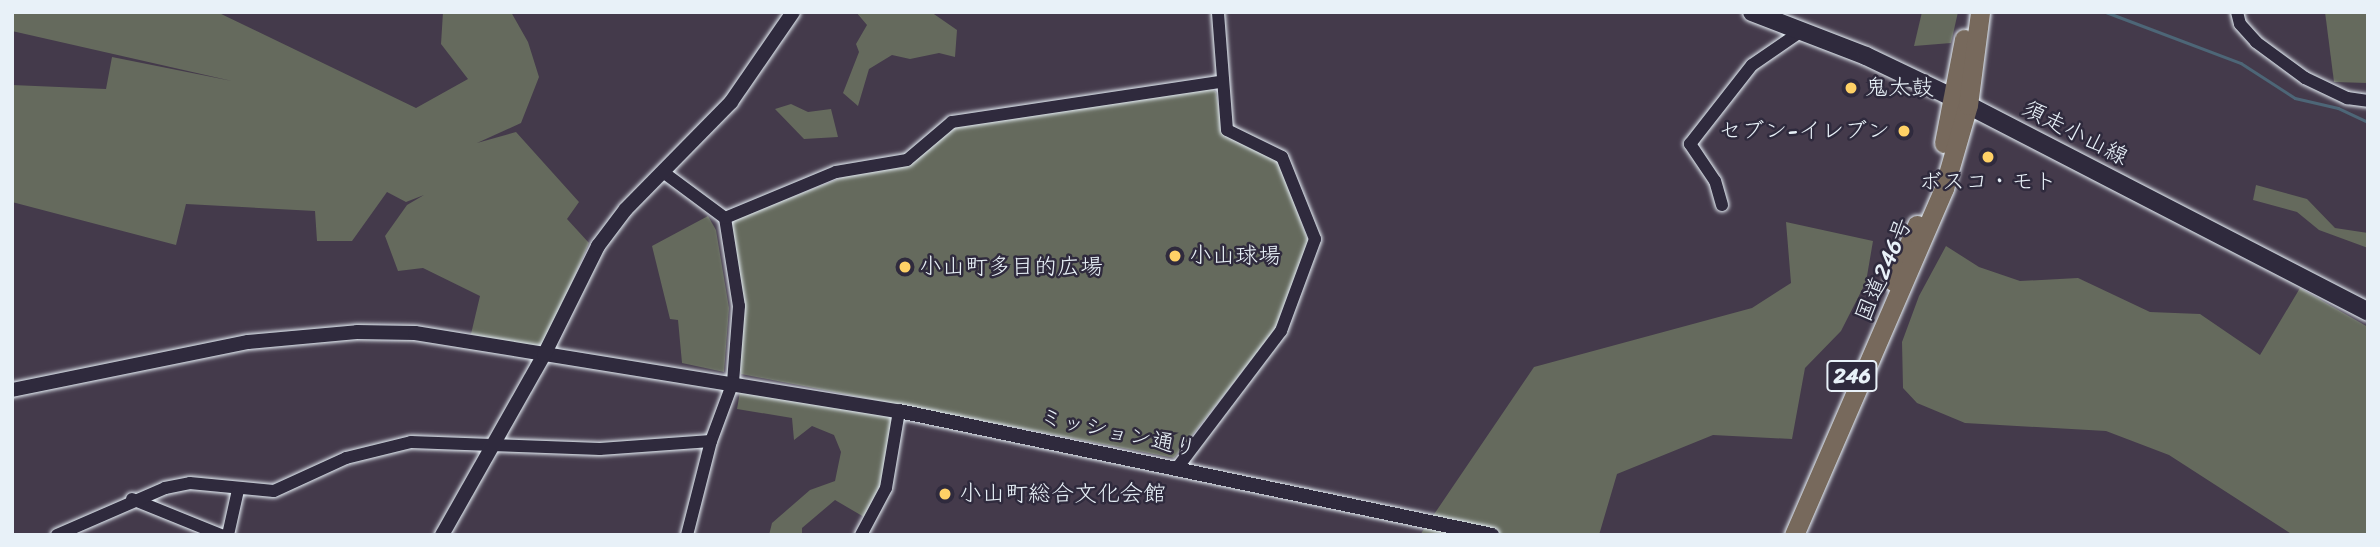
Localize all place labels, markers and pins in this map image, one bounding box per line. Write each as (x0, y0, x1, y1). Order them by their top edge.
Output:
place label: 鬼太鼓 (1865, 74, 1934, 102)
marker: 鬼太鼓 (1843, 80, 1859, 96)
place label: セブン-イレブン (1718, 117, 1890, 145)
marker: セブン-イレブン (1896, 123, 1912, 139)
marker: ボスコ・モト (1980, 149, 1996, 165)
place label: ボスコ・モト (1919, 168, 2057, 196)
place label: 小山球場 (1189, 242, 1281, 270)
marker: 小山球場 (1167, 248, 1183, 264)
place label: 小山町多目的広場 (919, 253, 1103, 281)
marker: 小山町多目的広場 (897, 259, 913, 275)
place label: 小山町総合文化会館 (959, 480, 1166, 508)
marker: 小山町総合文化会館 (937, 486, 953, 502)

